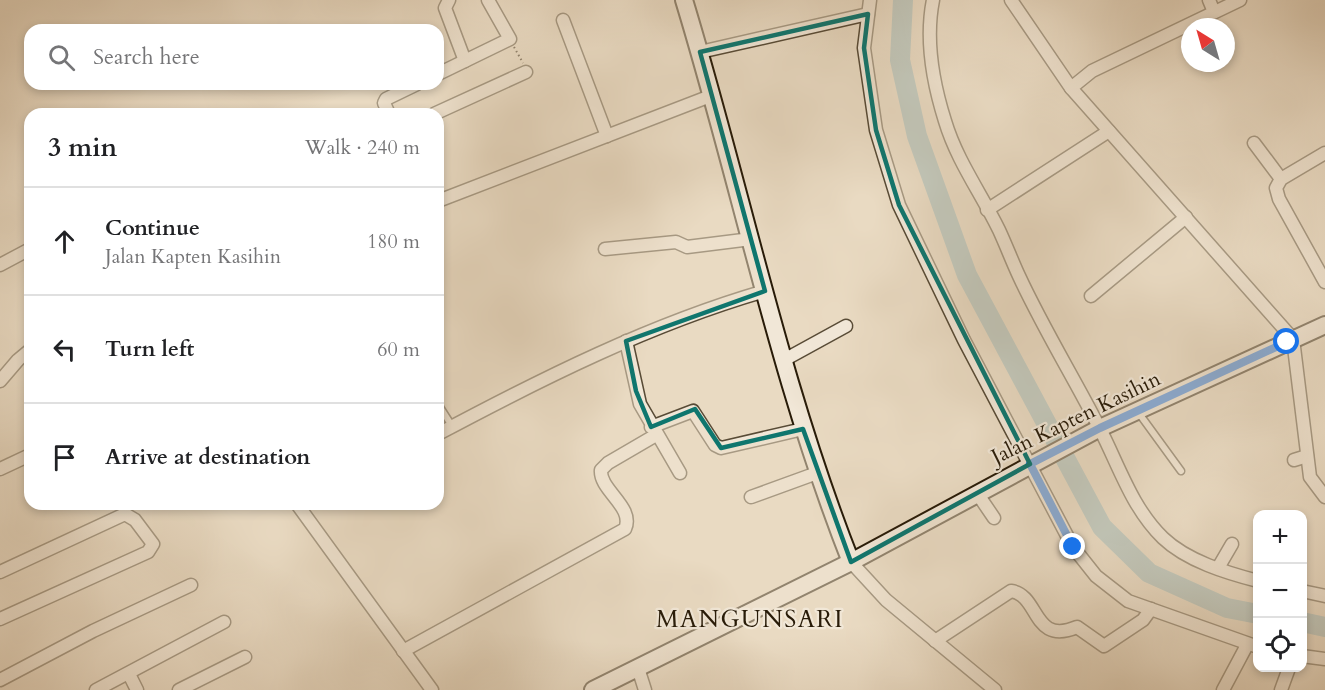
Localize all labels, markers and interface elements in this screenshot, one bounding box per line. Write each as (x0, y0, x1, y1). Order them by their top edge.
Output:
north arrow (1181, 18, 1235, 72)
search box (24, 24, 444, 90)
icon: search (45, 41, 78, 74)
text: Search here (93, 42, 200, 72)
text: 3 min (48, 130, 117, 165)
text: Walk · 240 m (305, 134, 420, 161)
text: Continue (105, 213, 200, 243)
icon: ahead (48, 225, 81, 258)
text: 180 m (367, 228, 420, 255)
text: Jalan Kapten Kasihin (105, 243, 281, 270)
route start (1273, 328, 1299, 354)
icon: left (48, 333, 81, 366)
text: Turn left (105, 334, 194, 364)
text: 60 m (377, 336, 420, 363)
street label: Jalan Kapten Kasihin (984, 364, 1165, 473)
icon: arrive (48, 441, 81, 474)
text: Arrive at destination (105, 442, 310, 472)
map controls (1253, 510, 1307, 672)
button: + (1253, 510, 1307, 564)
route end (1059, 533, 1085, 559)
button: − (1253, 564, 1307, 618)
district label: MANGUNSARI (656, 603, 844, 636)
button: locate (1253, 618, 1307, 672)

